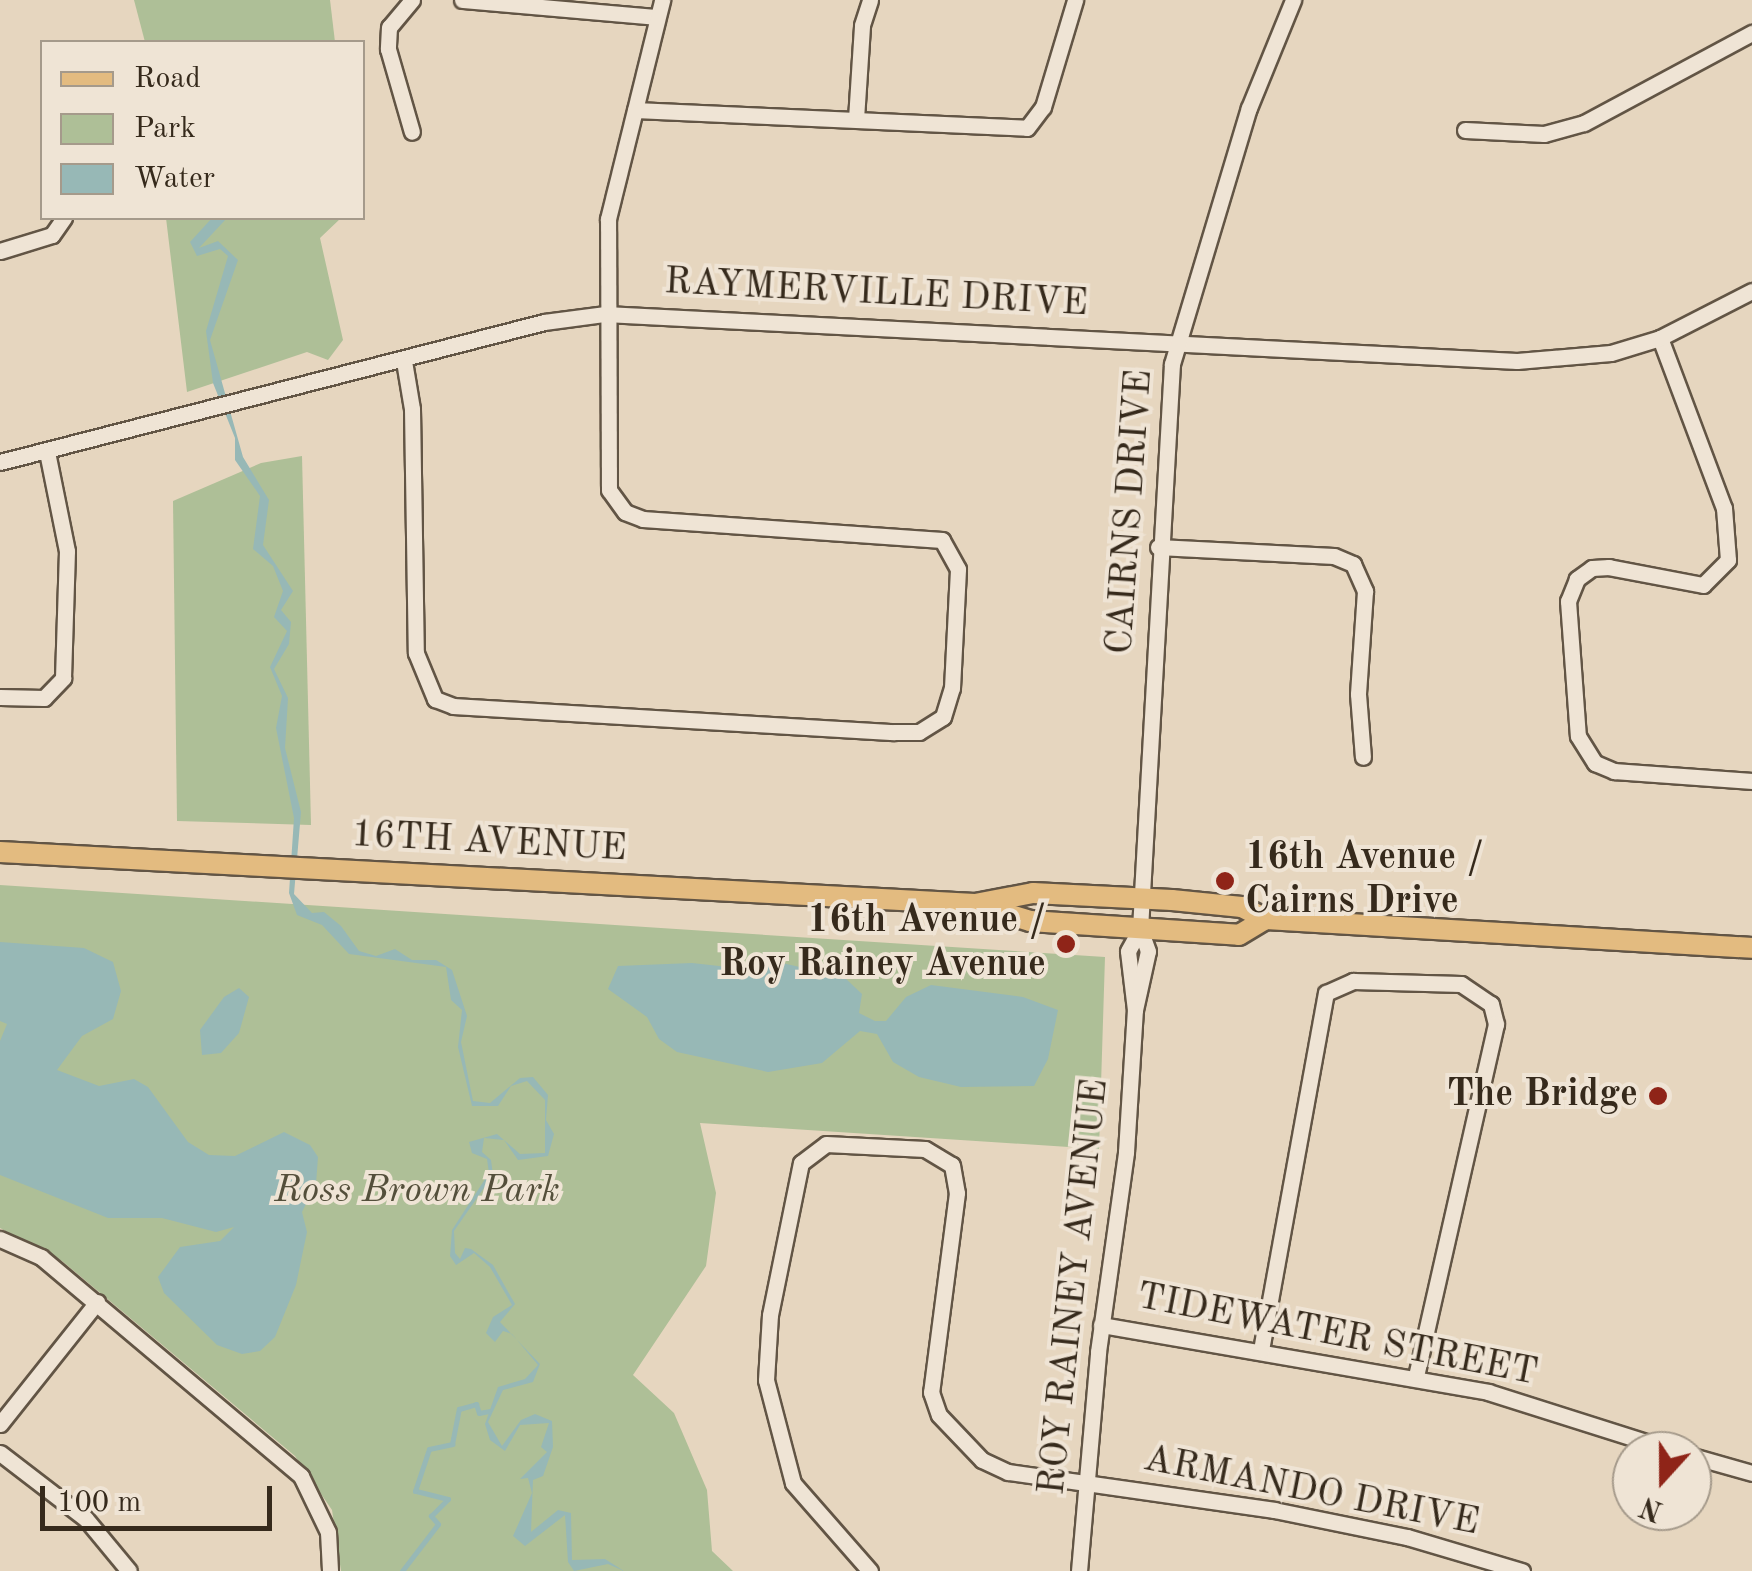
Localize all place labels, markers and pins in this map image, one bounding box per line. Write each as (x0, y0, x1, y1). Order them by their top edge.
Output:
place label: 16th Avenue / Cairns Drive (1245, 836, 1484, 926)
marker: 16th Avenue / Cairns Drive (1214, 870, 1236, 892)
place label: 16th Avenue / Roy Rainey Avenue (719, 899, 1046, 988)
marker: 16th Avenue / Roy Rainey Avenue (1055, 933, 1077, 955)
place label: The Bridge (1447, 1073, 1638, 1119)
marker: The Bridge (1647, 1085, 1669, 1107)

